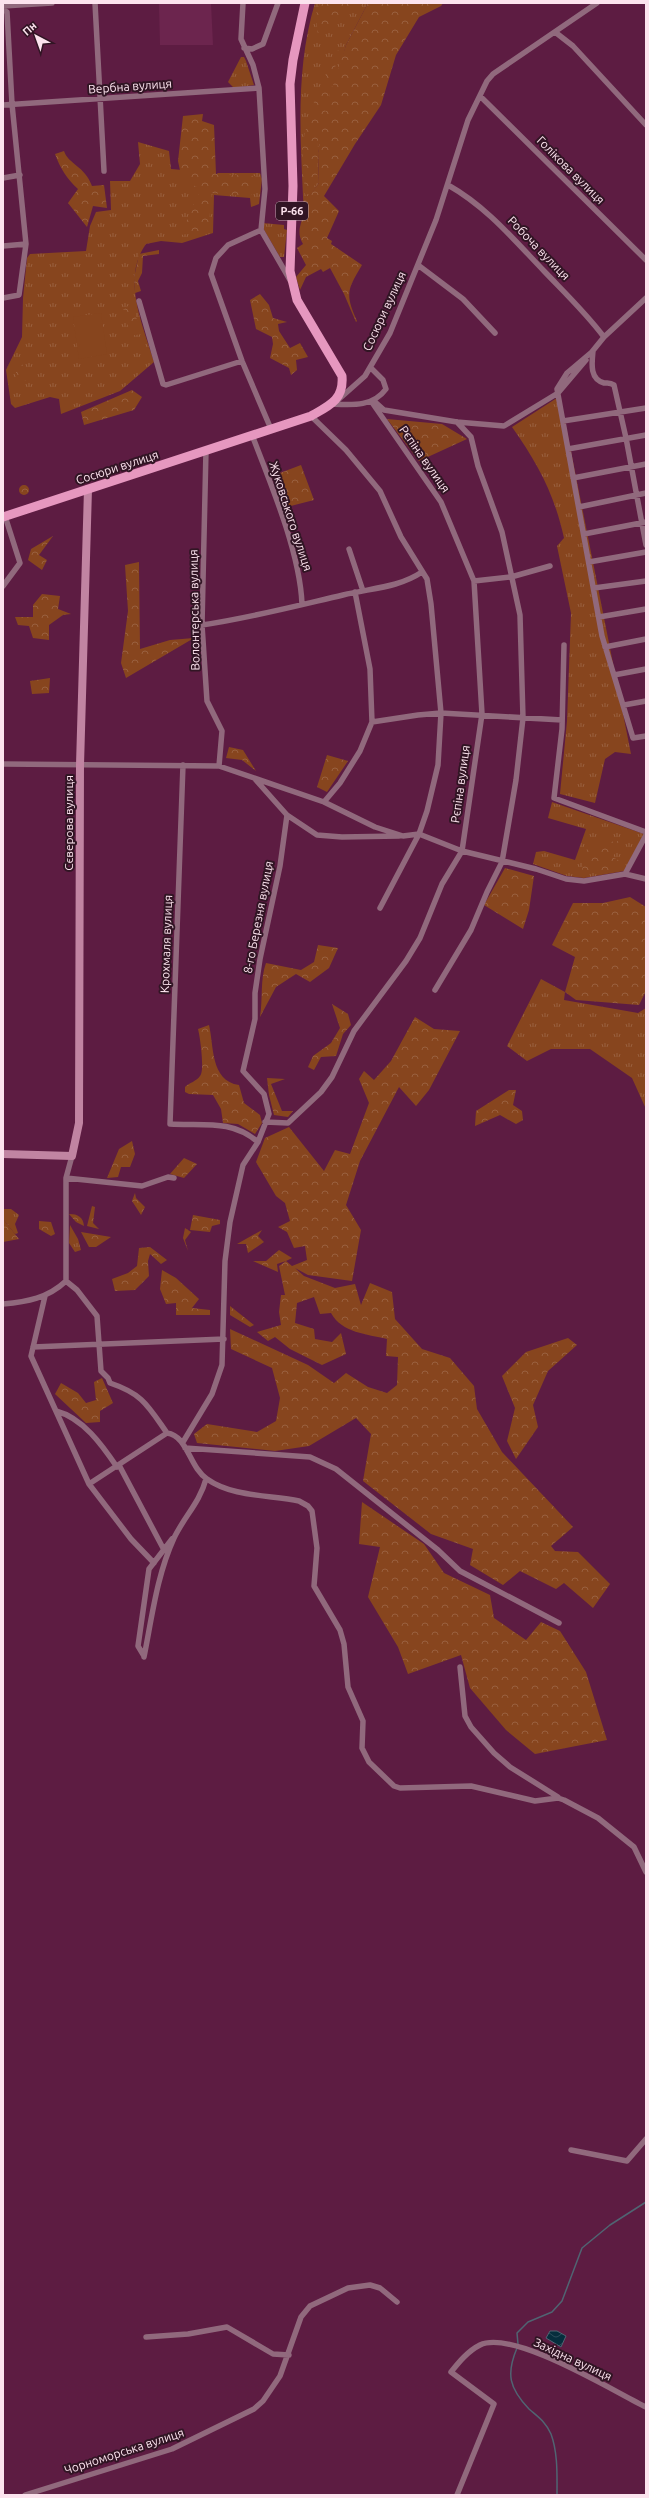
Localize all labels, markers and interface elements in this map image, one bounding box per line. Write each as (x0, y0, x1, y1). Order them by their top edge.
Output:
north arrow (16, 16, 56, 56)
text: Пн (20, 19, 39, 38)
street label: Вербна вулиця (88, 77, 172, 95)
street label: Голікова вулиця (535, 134, 607, 206)
road number: Р-66 (276, 202, 308, 220)
street label: Робоча вулиця (505, 214, 573, 282)
street label: Сосюри вулиця (360, 269, 408, 353)
street label: Рєпіна вулиця (397, 423, 453, 495)
street label: Сосюри вулиця (74, 448, 160, 486)
street label: Жуковського вулиця (267, 460, 315, 572)
street label: Волонтерська вулиця (186, 549, 202, 671)
street label: Рєпіна вулиця (448, 744, 472, 824)
street label: Сєверова вулиця (62, 775, 75, 871)
street label: 8-го Березня вулиця (241, 860, 275, 974)
street label: Крохмаля вулиця (158, 895, 174, 993)
street label: Західна вулиця (532, 2335, 614, 2383)
street label: Чорноморська вулиця (63, 2426, 185, 2476)

